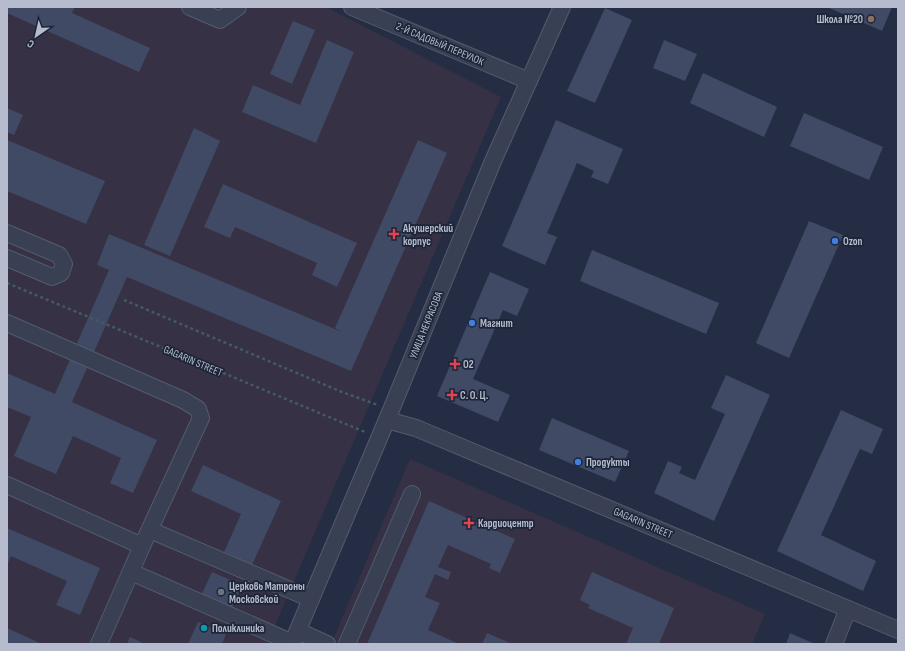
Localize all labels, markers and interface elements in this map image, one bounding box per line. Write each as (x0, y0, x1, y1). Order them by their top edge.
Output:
place label: Школа №20 (816, 13, 863, 26)
marker: Школа №20 (866, 14, 876, 24)
north arrow (16, 16, 56, 56)
street label: 2-Й САДОВЫЙ ПЕРЕУЛОК (394, 19, 486, 68)
text: С (24, 37, 37, 51)
place label: Акушерский корпус (402, 222, 453, 248)
marker: Акушерский корпус (388, 228, 400, 240)
place label: Ozon (843, 235, 863, 248)
marker: Ozon (830, 236, 840, 246)
street label: УЛИЦА НЕКРАСОВА (407, 289, 445, 360)
place label: Магнит (480, 317, 513, 330)
marker: Магнит (467, 318, 477, 328)
street label: GAGARIN STREET (162, 343, 225, 379)
place label: O2 (463, 358, 474, 371)
marker: O2 (450, 359, 460, 369)
place label: С. О. Ц. (460, 389, 489, 402)
marker: С. О. Ц. (447, 390, 457, 400)
place label: Продукты (586, 456, 630, 469)
marker: Продукты (573, 457, 583, 467)
street label: GAGARIN STREET (612, 505, 675, 541)
marker: Кардиоцентр (463, 517, 475, 529)
place label: Кардиоцентр (478, 517, 534, 530)
place label: Церковь Матроны Московской (229, 580, 305, 606)
marker: Церковь Матроны Московской (216, 587, 226, 597)
place label: Поликлиника (212, 622, 265, 635)
marker: Поликлиника (199, 623, 209, 633)

